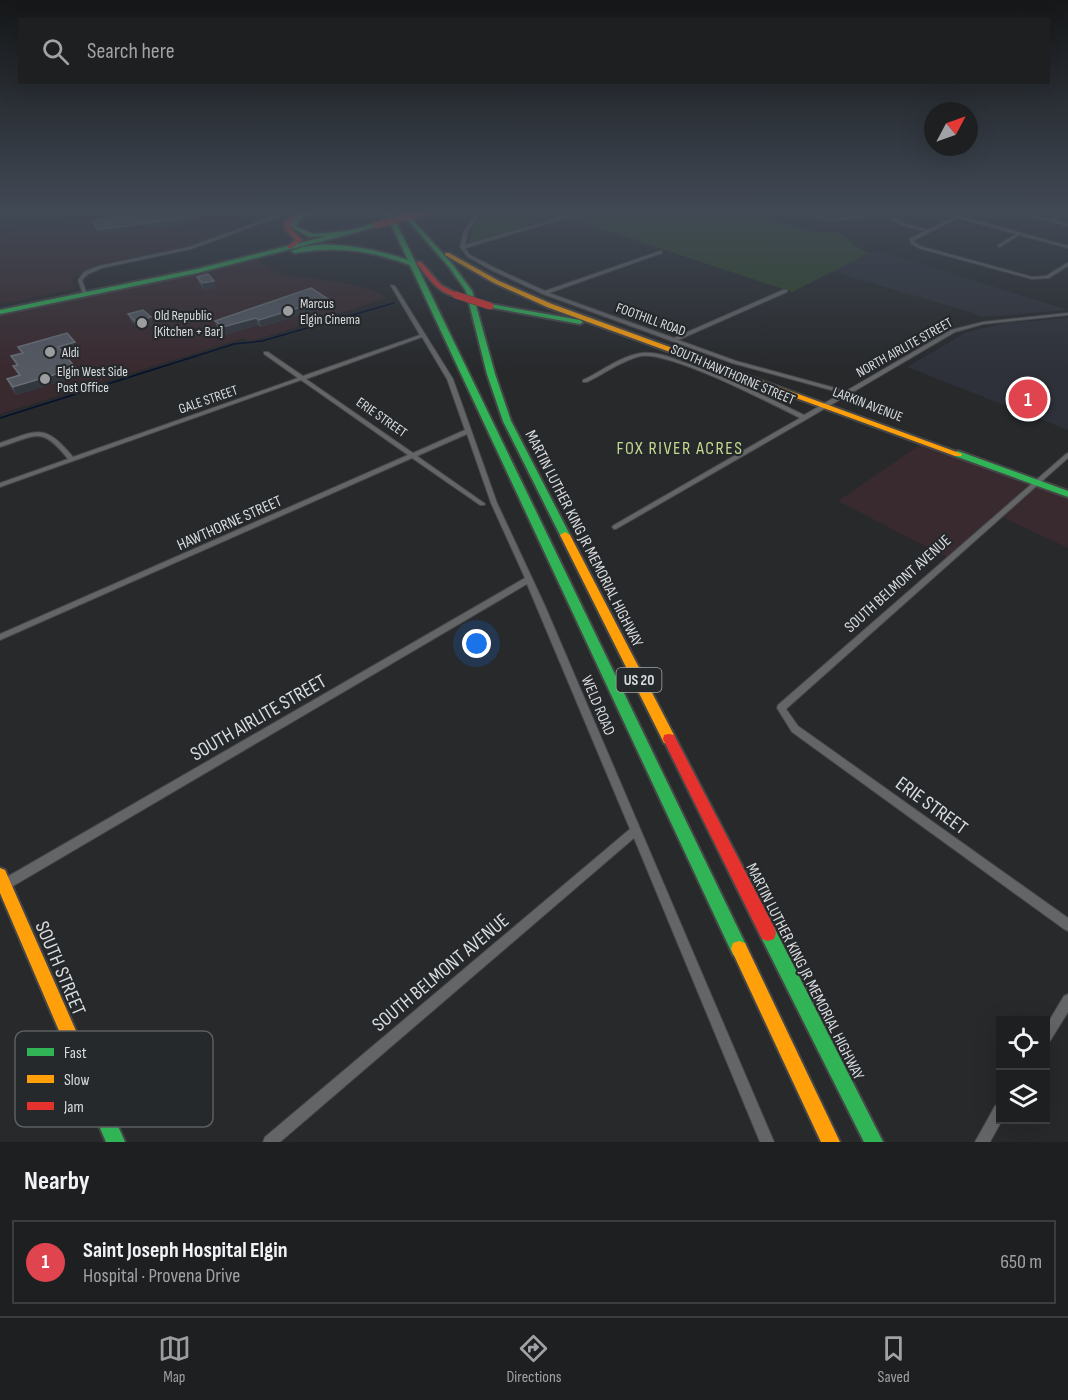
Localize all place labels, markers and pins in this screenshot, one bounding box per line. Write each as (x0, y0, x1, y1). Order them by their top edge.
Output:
place label: Marcus Elgin Cinema (300, 295, 360, 328)
marker: Marcus Elgin Cinema (281, 304, 295, 318)
place label: Old Republic [Kitchen + Bar] (154, 307, 223, 340)
marker: Old Republic [Kitchen + Bar] (135, 316, 149, 330)
place label: Aldi (61, 344, 79, 361)
marker: Aldi (43, 345, 57, 359)
place label: Elgin West Side Post Office (57, 363, 128, 396)
marker: Elgin West Side Post Office (38, 372, 52, 386)
pin: 1 (1008, 376, 1048, 422)

